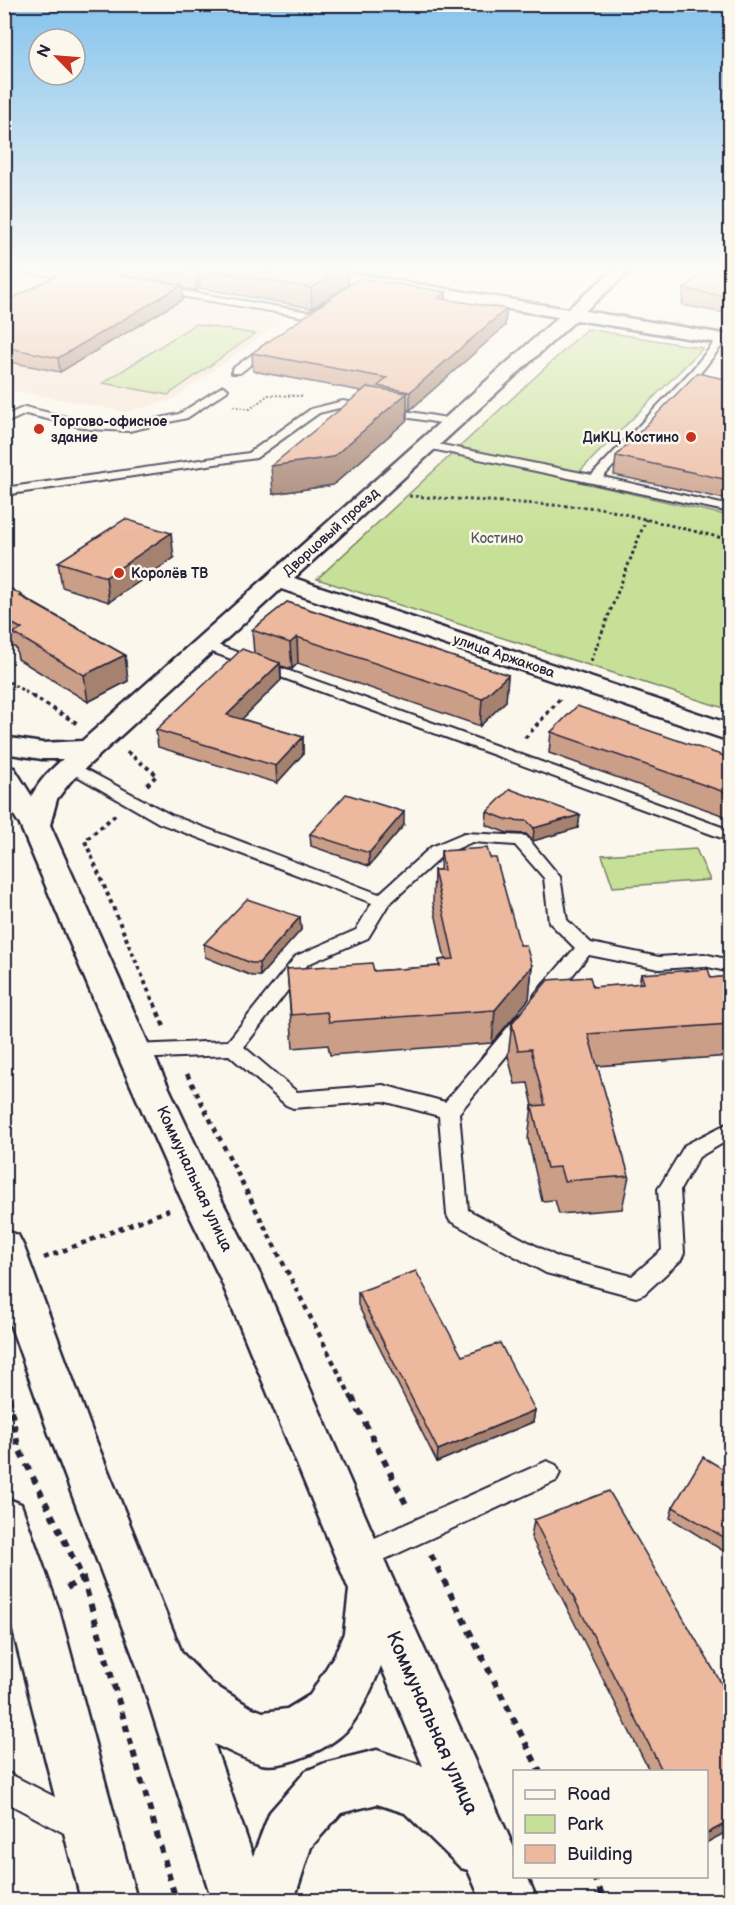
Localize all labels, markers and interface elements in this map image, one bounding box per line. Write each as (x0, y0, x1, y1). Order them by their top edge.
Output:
north arrow (27, 27, 87, 87)
text: N (34, 42, 56, 61)
place label: Торгово-офисное здание (51, 413, 168, 446)
marker: Торгово-офисное здание (32, 422, 46, 436)
place label: ДиКЦ Костино (583, 429, 679, 446)
marker: ДиКЦ Костино (684, 430, 698, 444)
street label: Дворцовый проезд (279, 484, 383, 580)
park label: Костино (471, 530, 523, 547)
place label: Королёв ТВ (131, 565, 208, 582)
marker: Королёв ТВ (112, 566, 126, 580)
street label: улица Аржакова (451, 631, 558, 682)
street label: Коммунальная улица (152, 1103, 236, 1255)
street label: Коммунальная улица (381, 1628, 483, 1819)
legend (513, 1770, 708, 1878)
text: Road (567, 1784, 611, 1805)
text: Park (567, 1814, 603, 1835)
text: Building (567, 1844, 633, 1865)

